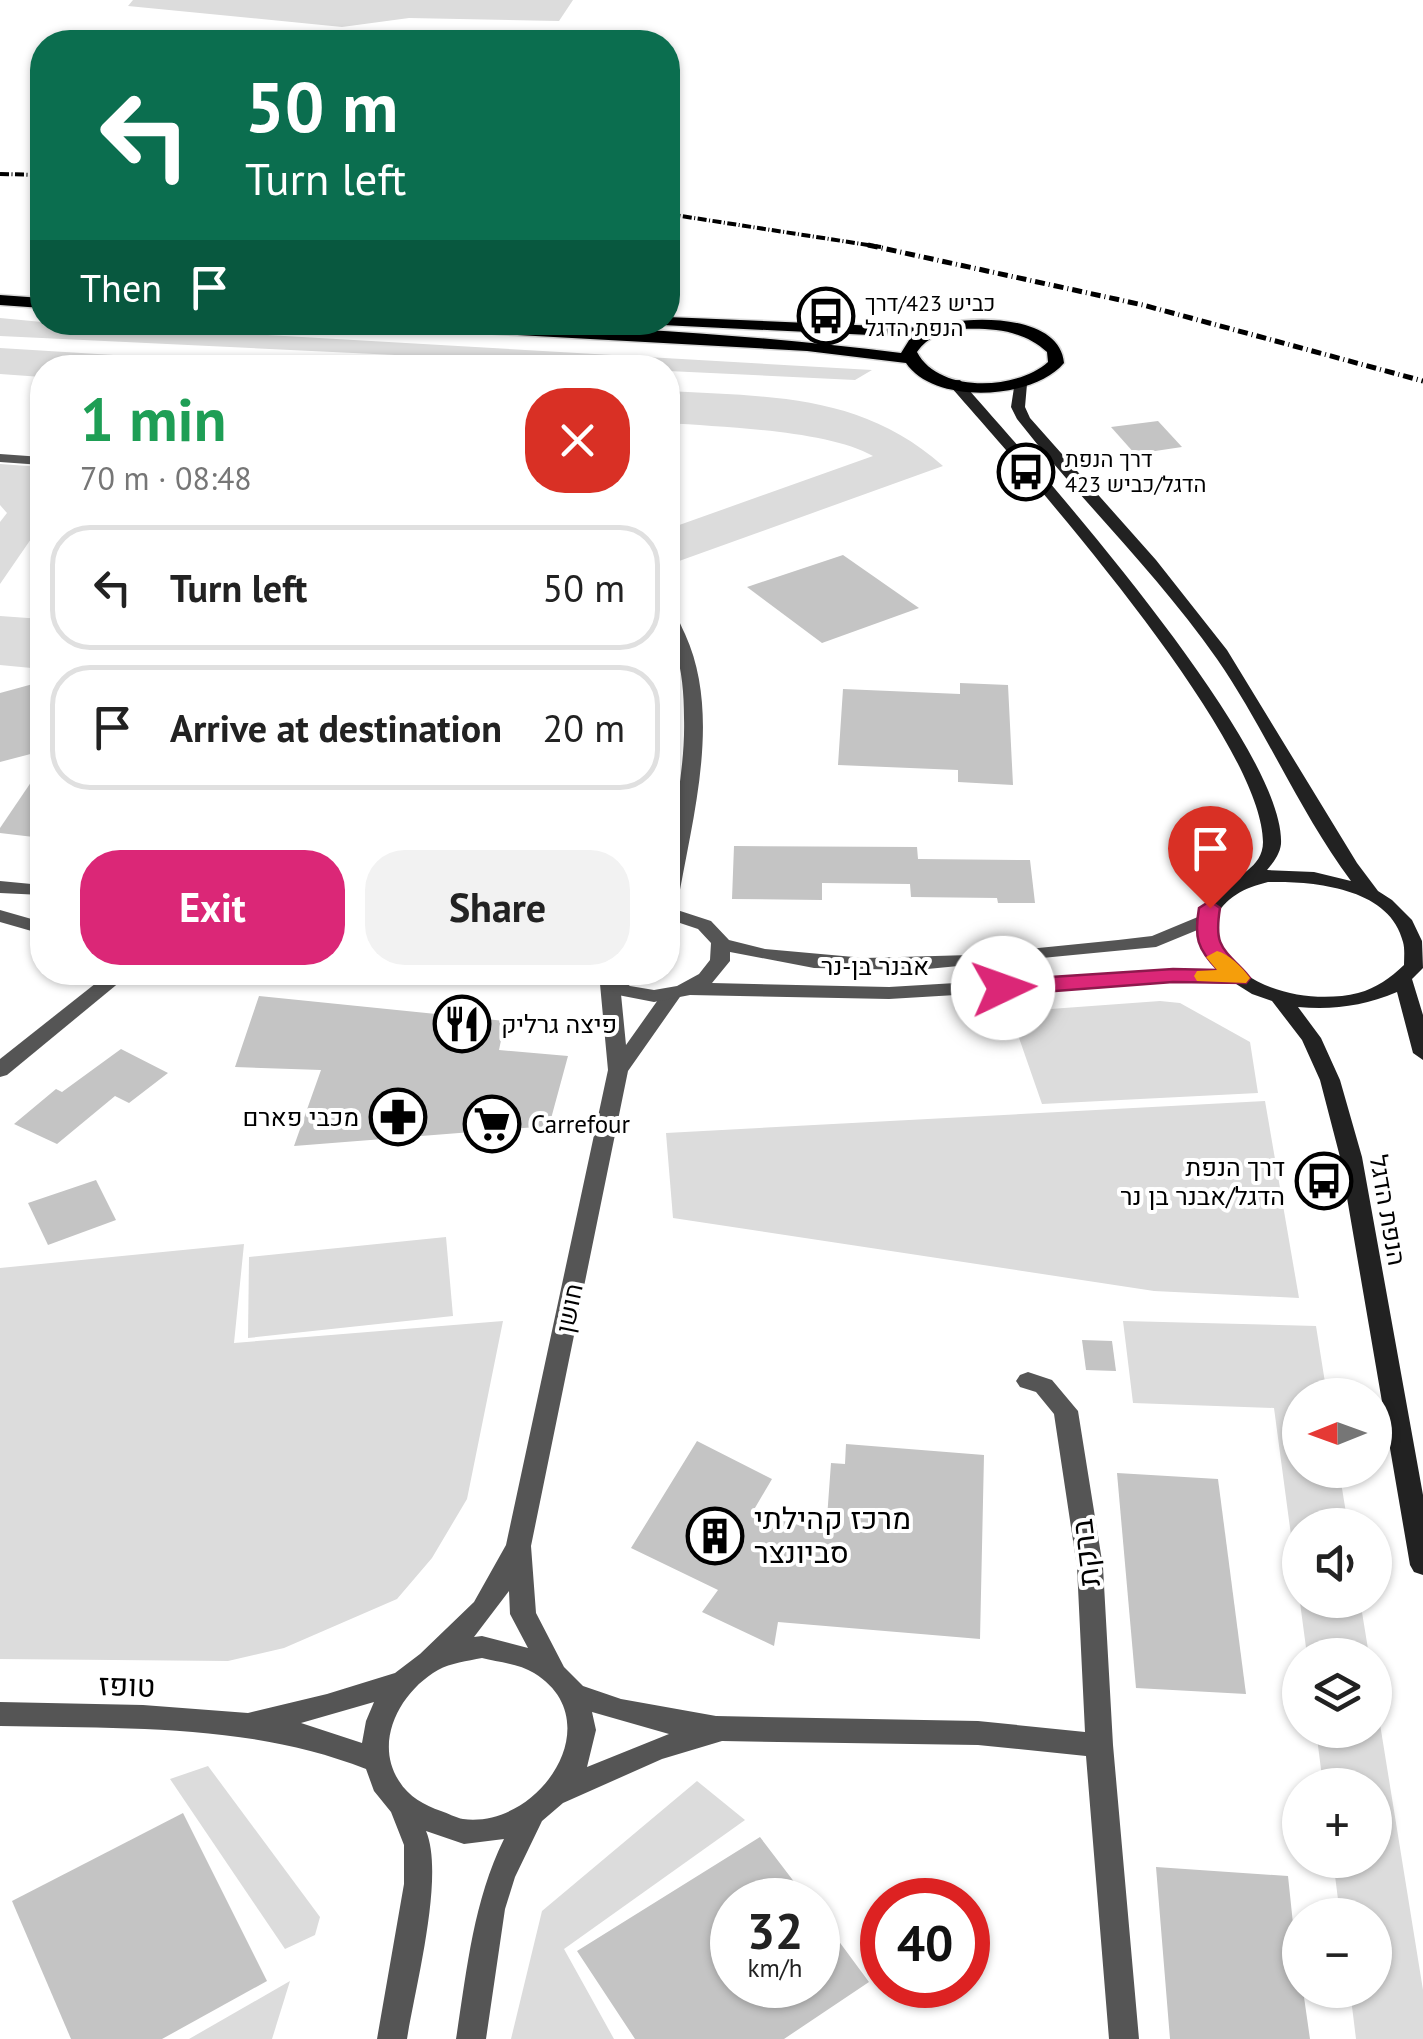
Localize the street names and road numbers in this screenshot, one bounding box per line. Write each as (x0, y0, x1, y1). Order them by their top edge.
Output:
street label: אבנר בן-נר (821, 950, 929, 982)
street label: הנפת הדגל (1363, 1152, 1413, 1268)
street label: חושן (548, 1280, 590, 1336)
street label: ברקת (1061, 1517, 1108, 1589)
street label: טופז (98, 1664, 156, 1705)

